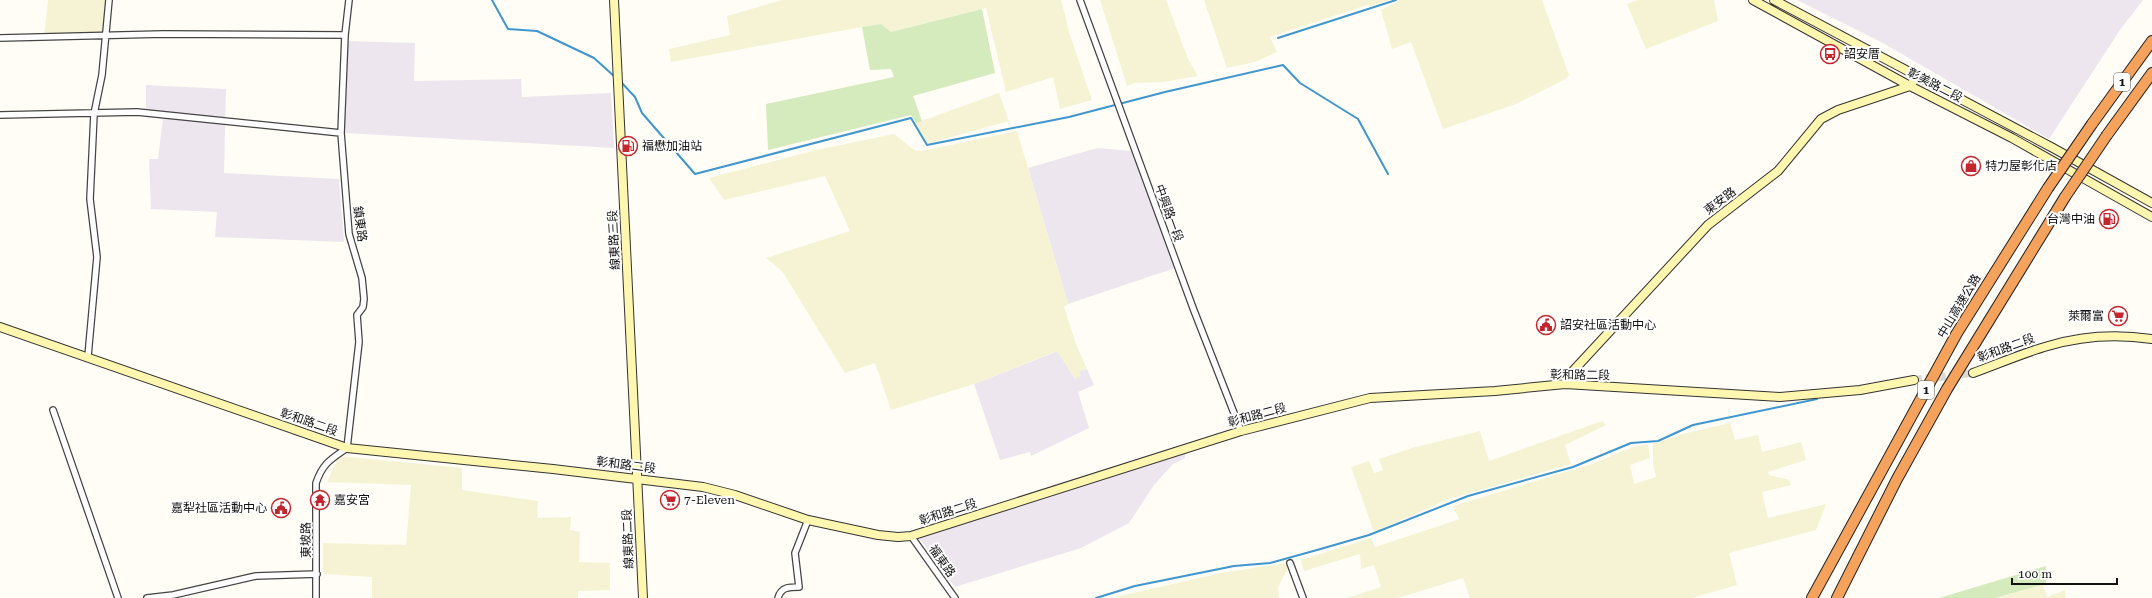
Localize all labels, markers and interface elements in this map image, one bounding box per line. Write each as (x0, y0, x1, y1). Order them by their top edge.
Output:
bus stop icon: 詔安厝 (1819, 43, 1841, 65)
place label: 詔安厝 (1844, 47, 1880, 61)
street label: 彰美路二段 (1905, 65, 1965, 105)
road number: 1 (2114, 73, 2130, 91)
fuel station icon: 福懋加油站 (617, 135, 639, 157)
place label: 福懋加油站 (642, 139, 702, 153)
shop icon: 特力屋彰化店 (1960, 155, 1982, 177)
place label: 特力屋彰化店 (1985, 159, 2057, 173)
street label: 中興路一段 (1152, 182, 1186, 244)
street label: 東安路 (1701, 185, 1739, 217)
street label: 鎮東路 (351, 205, 369, 243)
fuel station icon: 台灣中油 (2098, 208, 2120, 230)
street label: 線東路三段 (605, 210, 623, 270)
place label: 台灣中油 (2047, 212, 2095, 226)
street label: 中山高速公路 (1934, 272, 1984, 340)
supermarket icon: 萊爾富 (2107, 305, 2129, 327)
place label: 萊爾富 (2068, 309, 2104, 323)
public building icon: 詔安社區活動中心 (1535, 314, 1557, 336)
place label: 詔安社區活動中心 (1560, 318, 1656, 332)
street label: 彰和路二段 (1975, 331, 2037, 365)
street label: 彰和路二段 (1550, 367, 1610, 383)
road number: 1 (1918, 381, 1934, 399)
street label: 彰和路二段 (1226, 400, 1288, 430)
street label: 彰和路二段 (278, 406, 340, 438)
street label: 彰和路二段 (595, 454, 657, 476)
temple icon: 嘉安宮 (309, 489, 331, 511)
supermarket icon: 7-Eleven (659, 489, 681, 511)
place label: 嘉安宮 (334, 493, 370, 507)
place label: 7-Eleven (684, 493, 735, 507)
street label: 彰和路二段 (917, 496, 979, 528)
public building icon: 嘉犁社區活動中心 (270, 497, 292, 519)
place label: 嘉犁社區活動中心 (171, 501, 267, 515)
street label: 線東路二段 (620, 509, 636, 569)
street label: 東坡路 (299, 522, 313, 558)
street label: 福東路 (926, 542, 958, 580)
scale bar (2012, 560, 2117, 586)
text: 100 m (2018, 567, 2052, 581)

